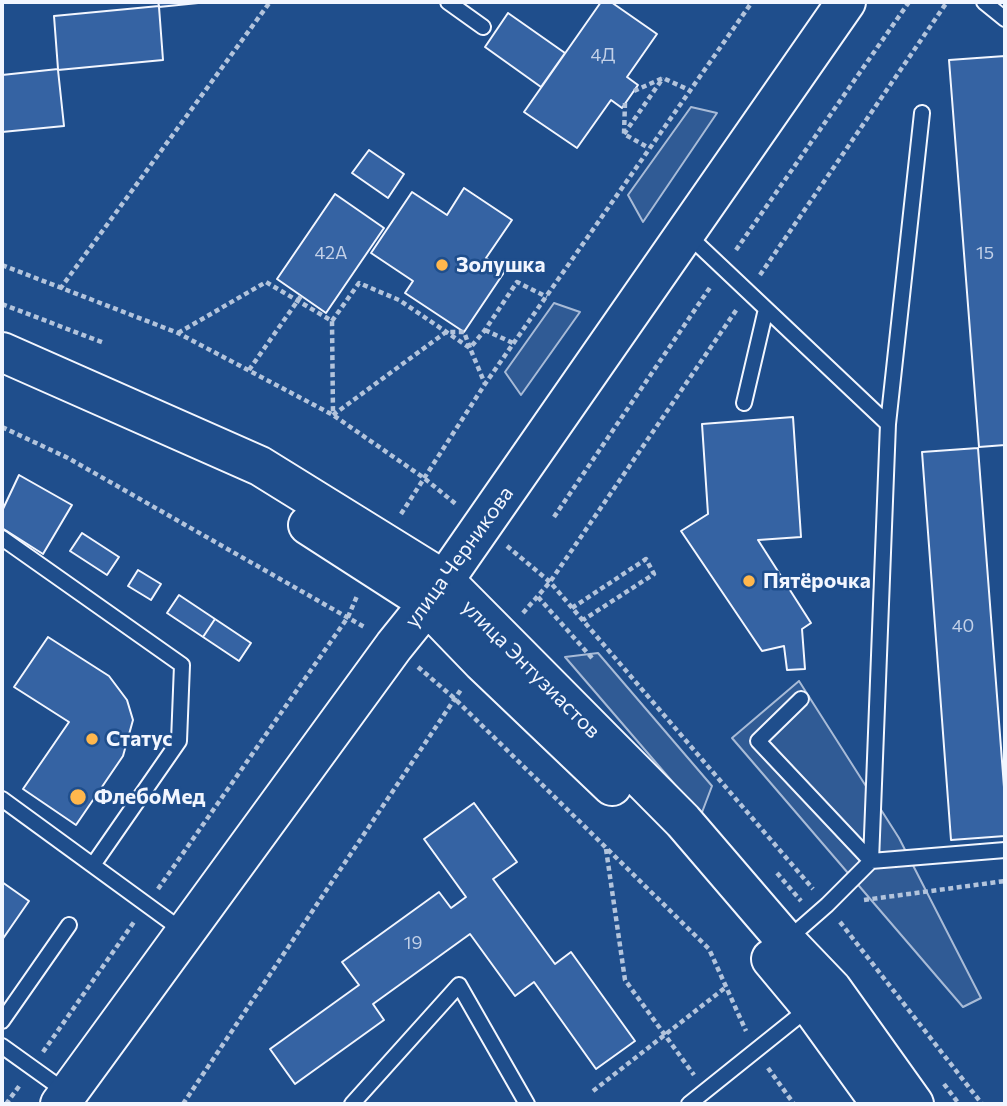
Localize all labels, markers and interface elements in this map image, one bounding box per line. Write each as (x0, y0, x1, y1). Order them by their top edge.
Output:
house number: 4Д (591, 44, 615, 66)
house number: 42А (315, 242, 347, 264)
house number: 15 (976, 242, 994, 264)
place label: Золушка (456, 252, 545, 278)
marker: Золушка (434, 257, 450, 273)
street label: улица Черникова (399, 482, 519, 632)
place label: Пятёрочка (763, 568, 871, 594)
marker: Пятёрочка (741, 573, 757, 589)
street label: улица Энтузиастов (457, 595, 605, 743)
house number: 40 (952, 615, 974, 637)
place label: Статус (106, 726, 172, 752)
marker: Статус (84, 731, 100, 747)
place label: ФлебоМед (94, 784, 205, 810)
marker: ФлебоМед (68, 787, 88, 807)
house number: 19 (404, 932, 422, 954)

